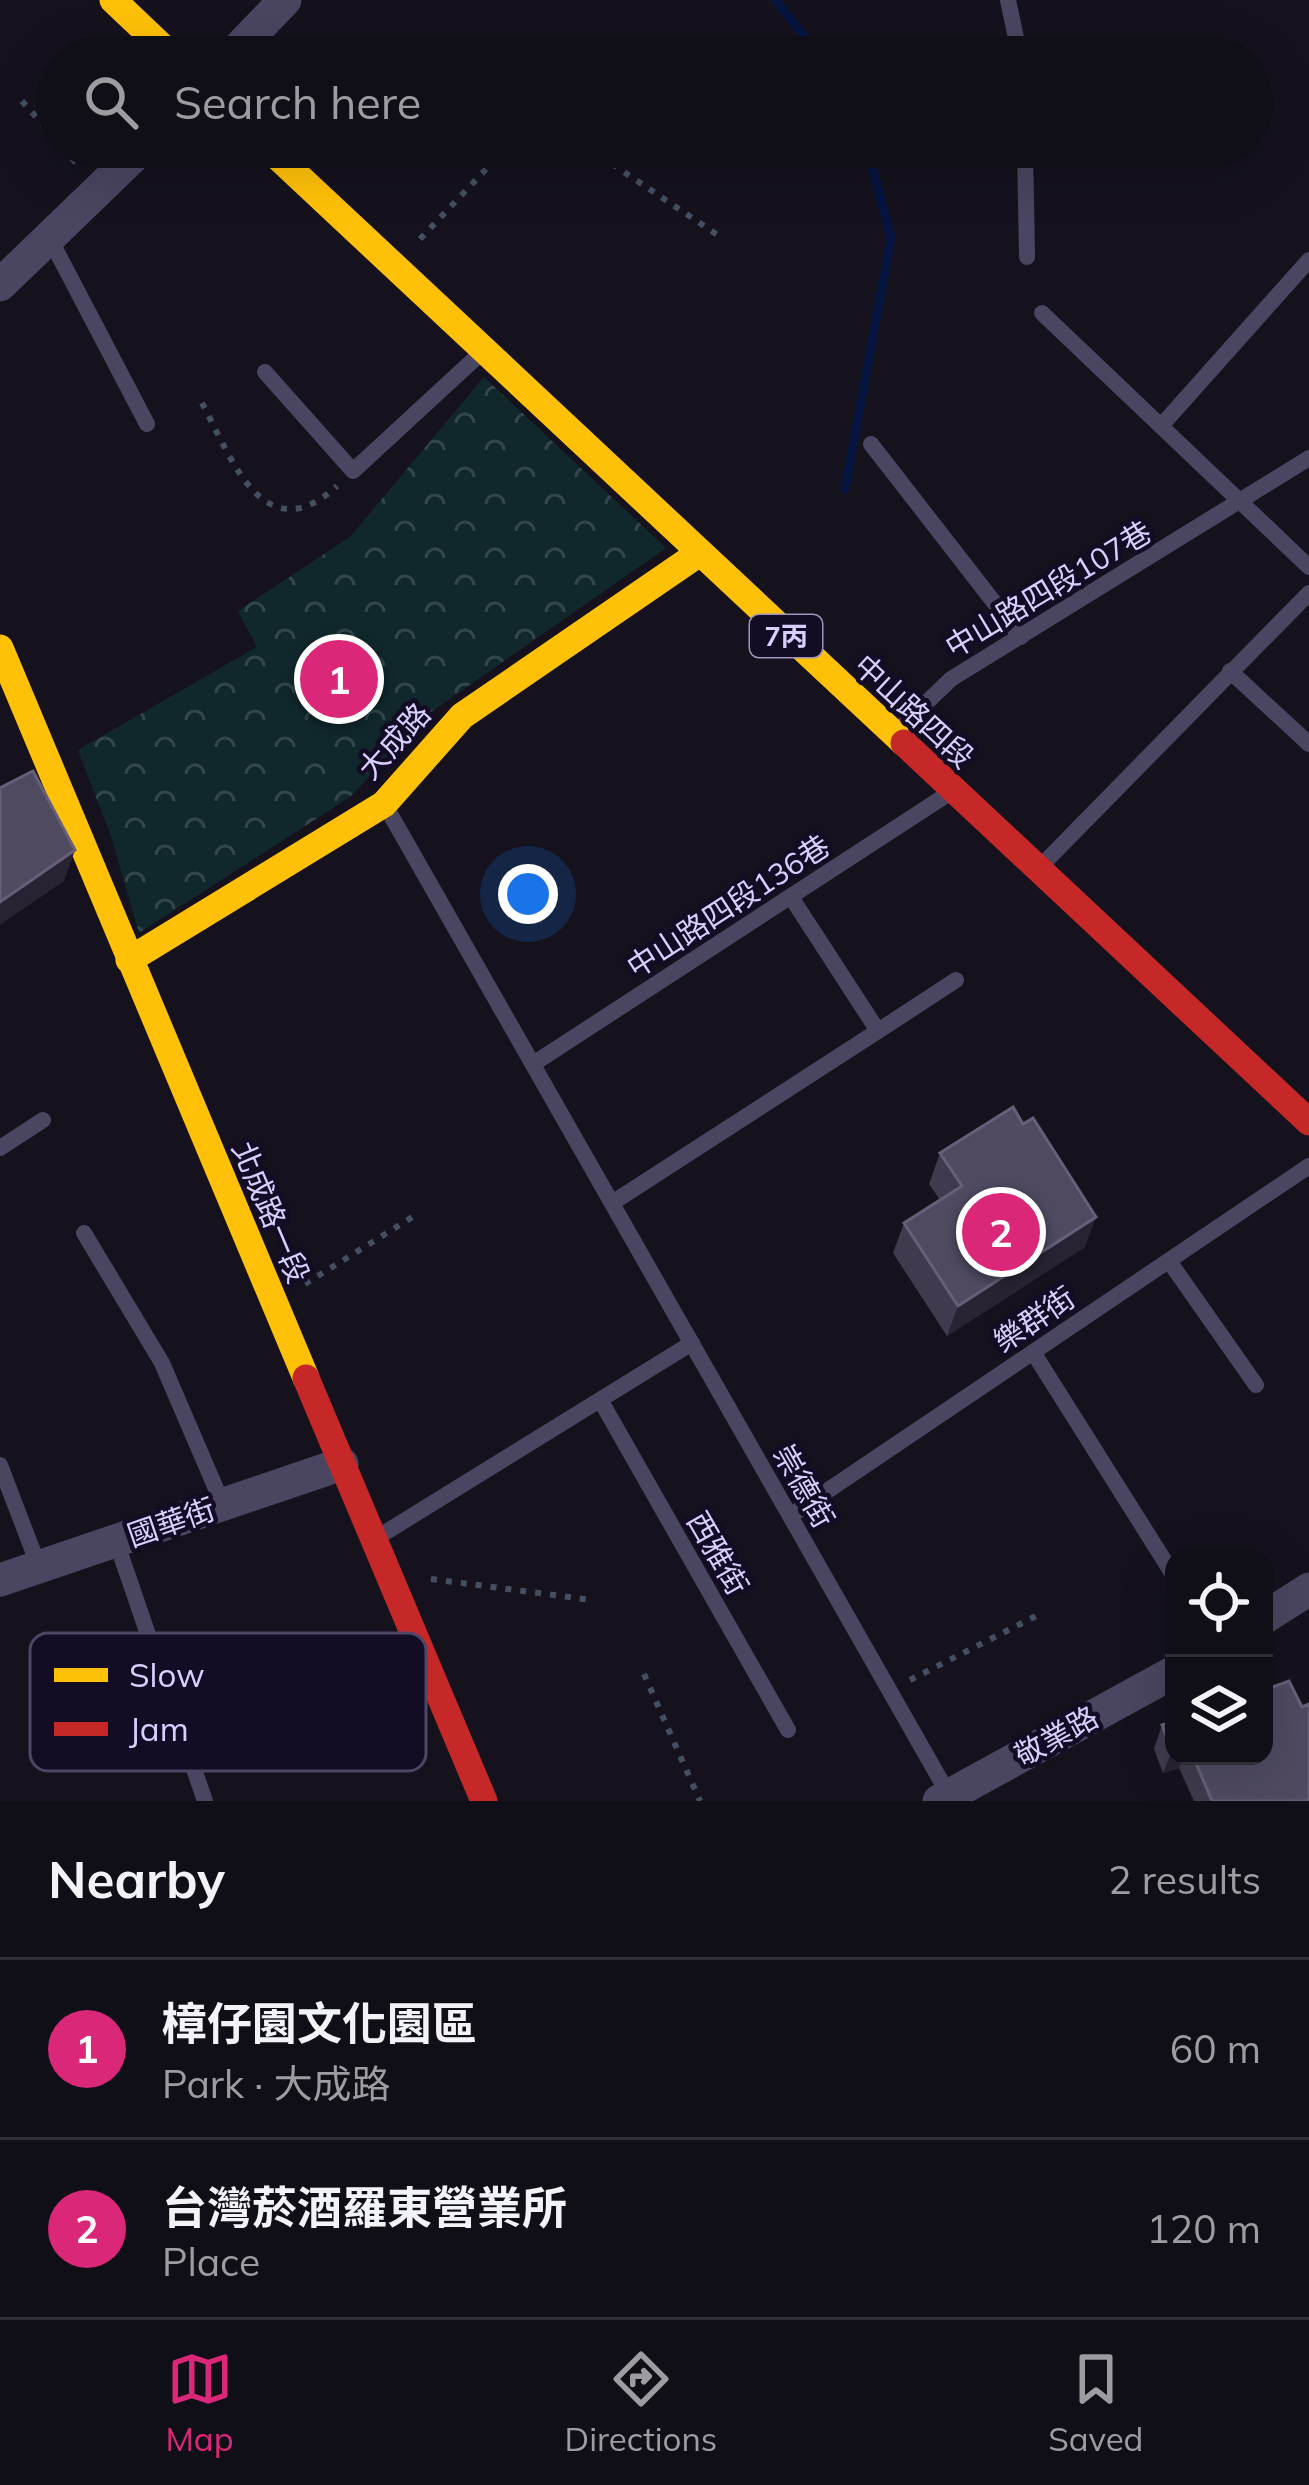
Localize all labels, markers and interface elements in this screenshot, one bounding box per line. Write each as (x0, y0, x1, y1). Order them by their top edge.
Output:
search box (36, 36, 1273, 168)
icon: search (78, 69, 144, 135)
text: Search here (174, 74, 421, 130)
street label: 中山路四段107巷 (938, 512, 1158, 666)
road number: 7丙 (750, 615, 822, 657)
pin: 1 (300, 634, 378, 724)
street label: 中山路四段 (846, 646, 982, 776)
street label: 大成路 (350, 695, 438, 787)
street label: 中山路四段136巷 (620, 826, 836, 986)
your location (498, 864, 558, 924)
street label: 北成路一段 (224, 1136, 318, 1288)
pin: 2 (962, 1187, 1040, 1277)
street label: 樂群街 (986, 1278, 1082, 1360)
street label: 崇德街 (765, 1438, 843, 1534)
street label: 國華街 (122, 1489, 220, 1555)
street label: 西雅街 (679, 1505, 757, 1601)
map controls (1165, 1549, 1273, 1765)
button: locate (1165, 1549, 1273, 1657)
legend (30, 1633, 426, 1771)
text: Slow (129, 1654, 205, 1695)
button: layers (1165, 1657, 1273, 1765)
street label: 敬業路 (1007, 1698, 1105, 1774)
text: Jam (129, 1708, 189, 1749)
text: Nearby (48, 1847, 225, 1911)
text: 2 results (1108, 1855, 1261, 1904)
text: 樟仔園文化園區 (162, 1995, 477, 2051)
text: 1 (75, 2024, 99, 2073)
text: 60 m (1170, 2024, 1261, 2073)
text: Park · 大成路 (162, 2059, 390, 2108)
text: 台灣菸酒羅東營業所 (162, 2179, 567, 2235)
text: 2 (75, 2204, 99, 2253)
text: 120 m (1146, 2204, 1261, 2253)
text: Place (162, 2237, 260, 2286)
tab: Map (166, 2346, 233, 2459)
tab: Directions (565, 2346, 717, 2459)
tab: Saved (1048, 2346, 1143, 2459)

